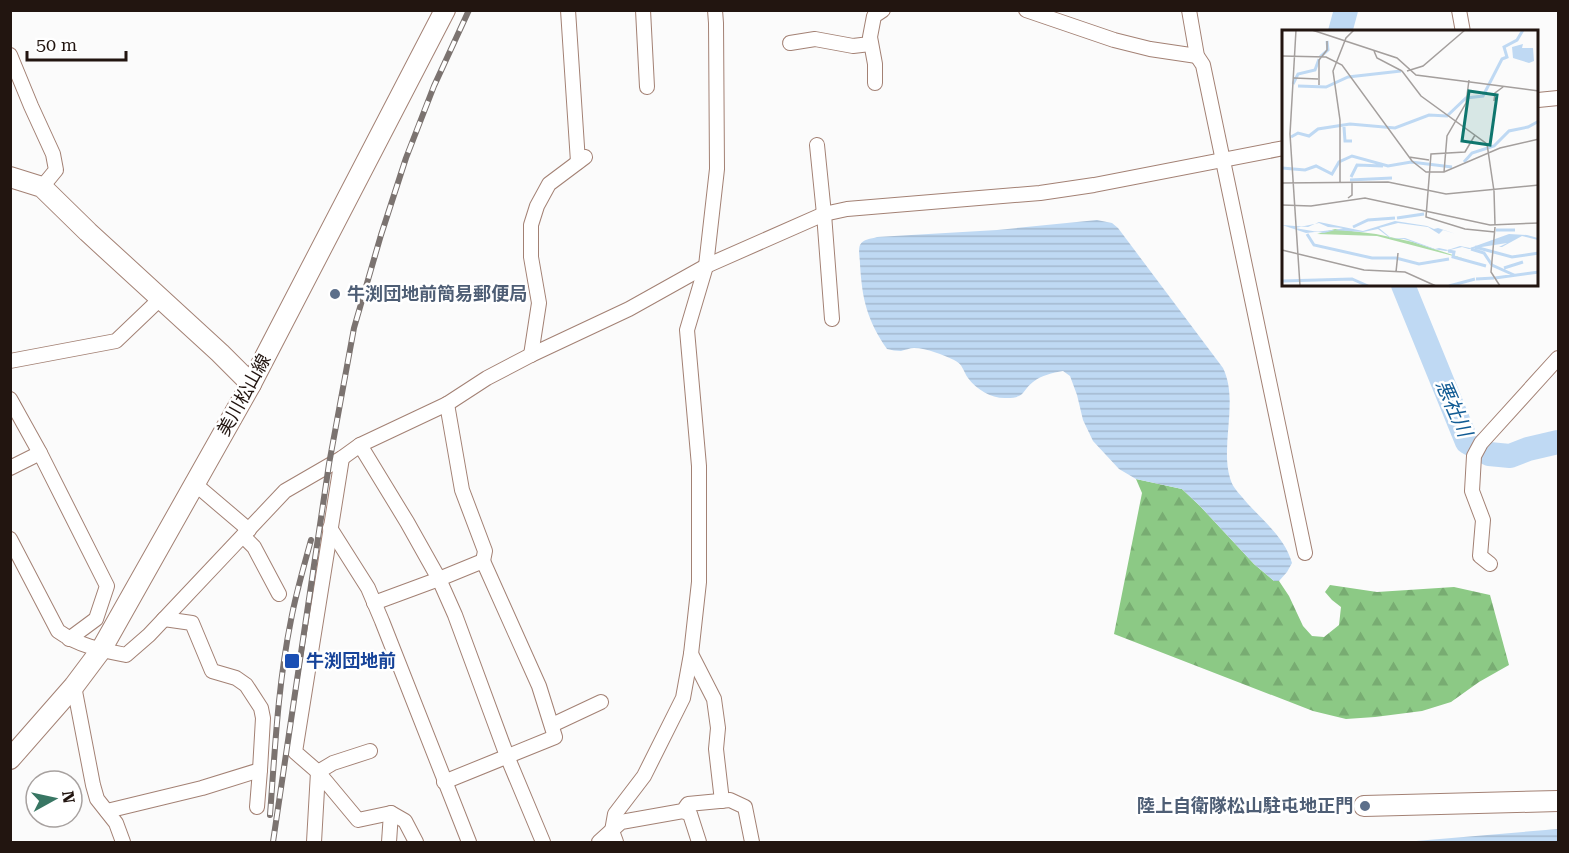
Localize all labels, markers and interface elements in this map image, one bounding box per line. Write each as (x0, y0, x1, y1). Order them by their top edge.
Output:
scale bar (27, 24, 126, 62)
inset map (1282, 30, 1539, 286)
text: 50 m (36, 34, 77, 55)
place label: 牛渕団地前簡易郵便局 (347, 283, 527, 304)
marker: 牛渕団地前簡易郵便局 (328, 287, 342, 301)
street label: 美川松山線 (213, 350, 275, 439)
water label: 悪社川 (1431, 376, 1478, 442)
place label: 牛渕団地前 (306, 650, 396, 671)
marker: 牛渕団地前 (283, 652, 301, 670)
north arrow (24, 769, 84, 829)
text: N (58, 790, 79, 804)
place label: 陸上自衛隊松山駐屯地正門 (1137, 795, 1353, 816)
marker: 陸上自衛隊松山駐屯地正門 (1358, 799, 1372, 813)

